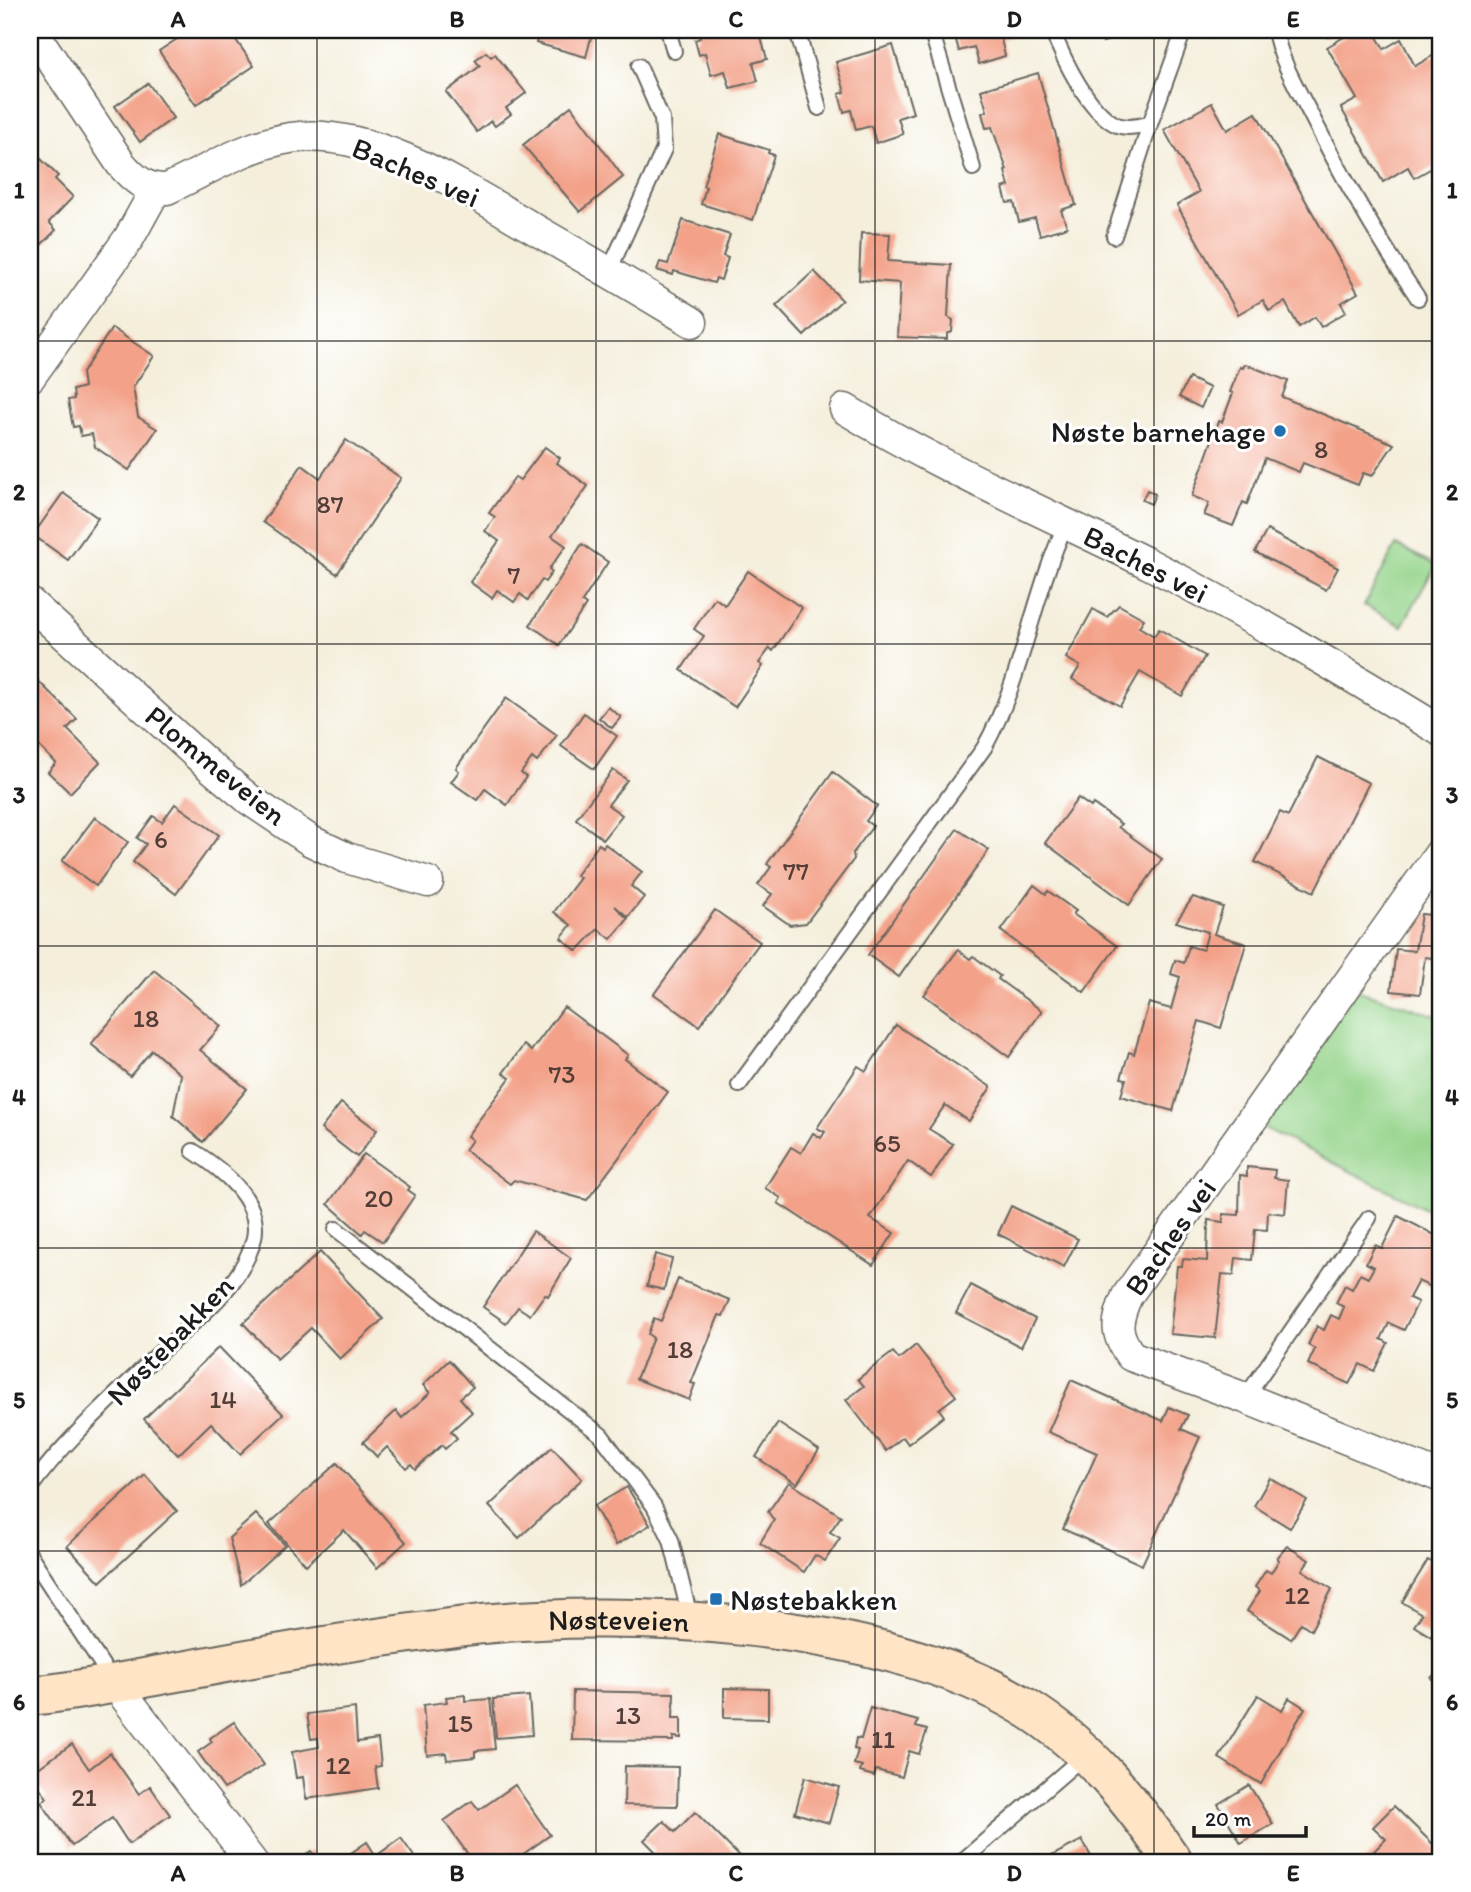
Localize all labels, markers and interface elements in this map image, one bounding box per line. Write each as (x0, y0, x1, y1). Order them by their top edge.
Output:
text: A (170, 5, 186, 33)
text: B (450, 5, 465, 33)
text: C (729, 5, 744, 33)
text: D (1006, 5, 1022, 33)
text: E (1287, 5, 1300, 33)
street label: Baches vei (347, 129, 485, 215)
text: 1 (14, 176, 25, 204)
text: 1 (1447, 176, 1458, 204)
place label: Nøste barnehage (1051, 413, 1266, 450)
marker: Nøste barnehage (1272, 423, 1288, 439)
house number: 8 (1314, 433, 1328, 465)
text: 2 (13, 478, 26, 506)
text: 2 (1446, 478, 1459, 506)
house number: 87 (316, 488, 344, 520)
street label: Baches vei (1077, 517, 1215, 611)
house number: 7 (508, 559, 521, 591)
street label: Plommeveien (138, 697, 294, 833)
text: 3 (13, 781, 26, 809)
text: 3 (1446, 781, 1459, 809)
house number: 6 (154, 823, 168, 855)
house number: 77 (783, 855, 809, 887)
house number: 18 (133, 1002, 159, 1034)
house number: 73 (548, 1058, 576, 1090)
text: 4 (12, 1083, 26, 1111)
text: 4 (1445, 1083, 1459, 1111)
house number: 65 (873, 1127, 901, 1159)
street label: Baches vei (1116, 1171, 1224, 1303)
house number: 20 (364, 1182, 394, 1214)
street label: Nøstebakken (99, 1267, 241, 1413)
house number: 18 (667, 1333, 693, 1365)
house number: 14 (209, 1383, 237, 1415)
text: 5 (13, 1386, 25, 1414)
text: 5 (1446, 1386, 1458, 1414)
house number: 12 (1284, 1579, 1310, 1611)
place label: Nøstebakken (730, 1581, 897, 1618)
marker: Nøstebakken (708, 1591, 724, 1607)
street label: Nøsteveien (548, 1600, 691, 1640)
text: 6 (13, 1688, 25, 1716)
text: 6 (1446, 1688, 1458, 1716)
house number: 13 (615, 1699, 641, 1731)
house number: 15 (447, 1707, 473, 1739)
house number: 11 (871, 1723, 895, 1755)
house number: 12 (325, 1749, 351, 1781)
house number: 21 (71, 1781, 97, 1813)
scale bar (1194, 1794, 1306, 1838)
text: 20 m (1205, 1806, 1252, 1831)
text: A (170, 1859, 186, 1887)
text: B (450, 1859, 465, 1887)
text: C (729, 1859, 744, 1887)
text: D (1006, 1859, 1022, 1887)
text: E (1287, 1859, 1300, 1887)

